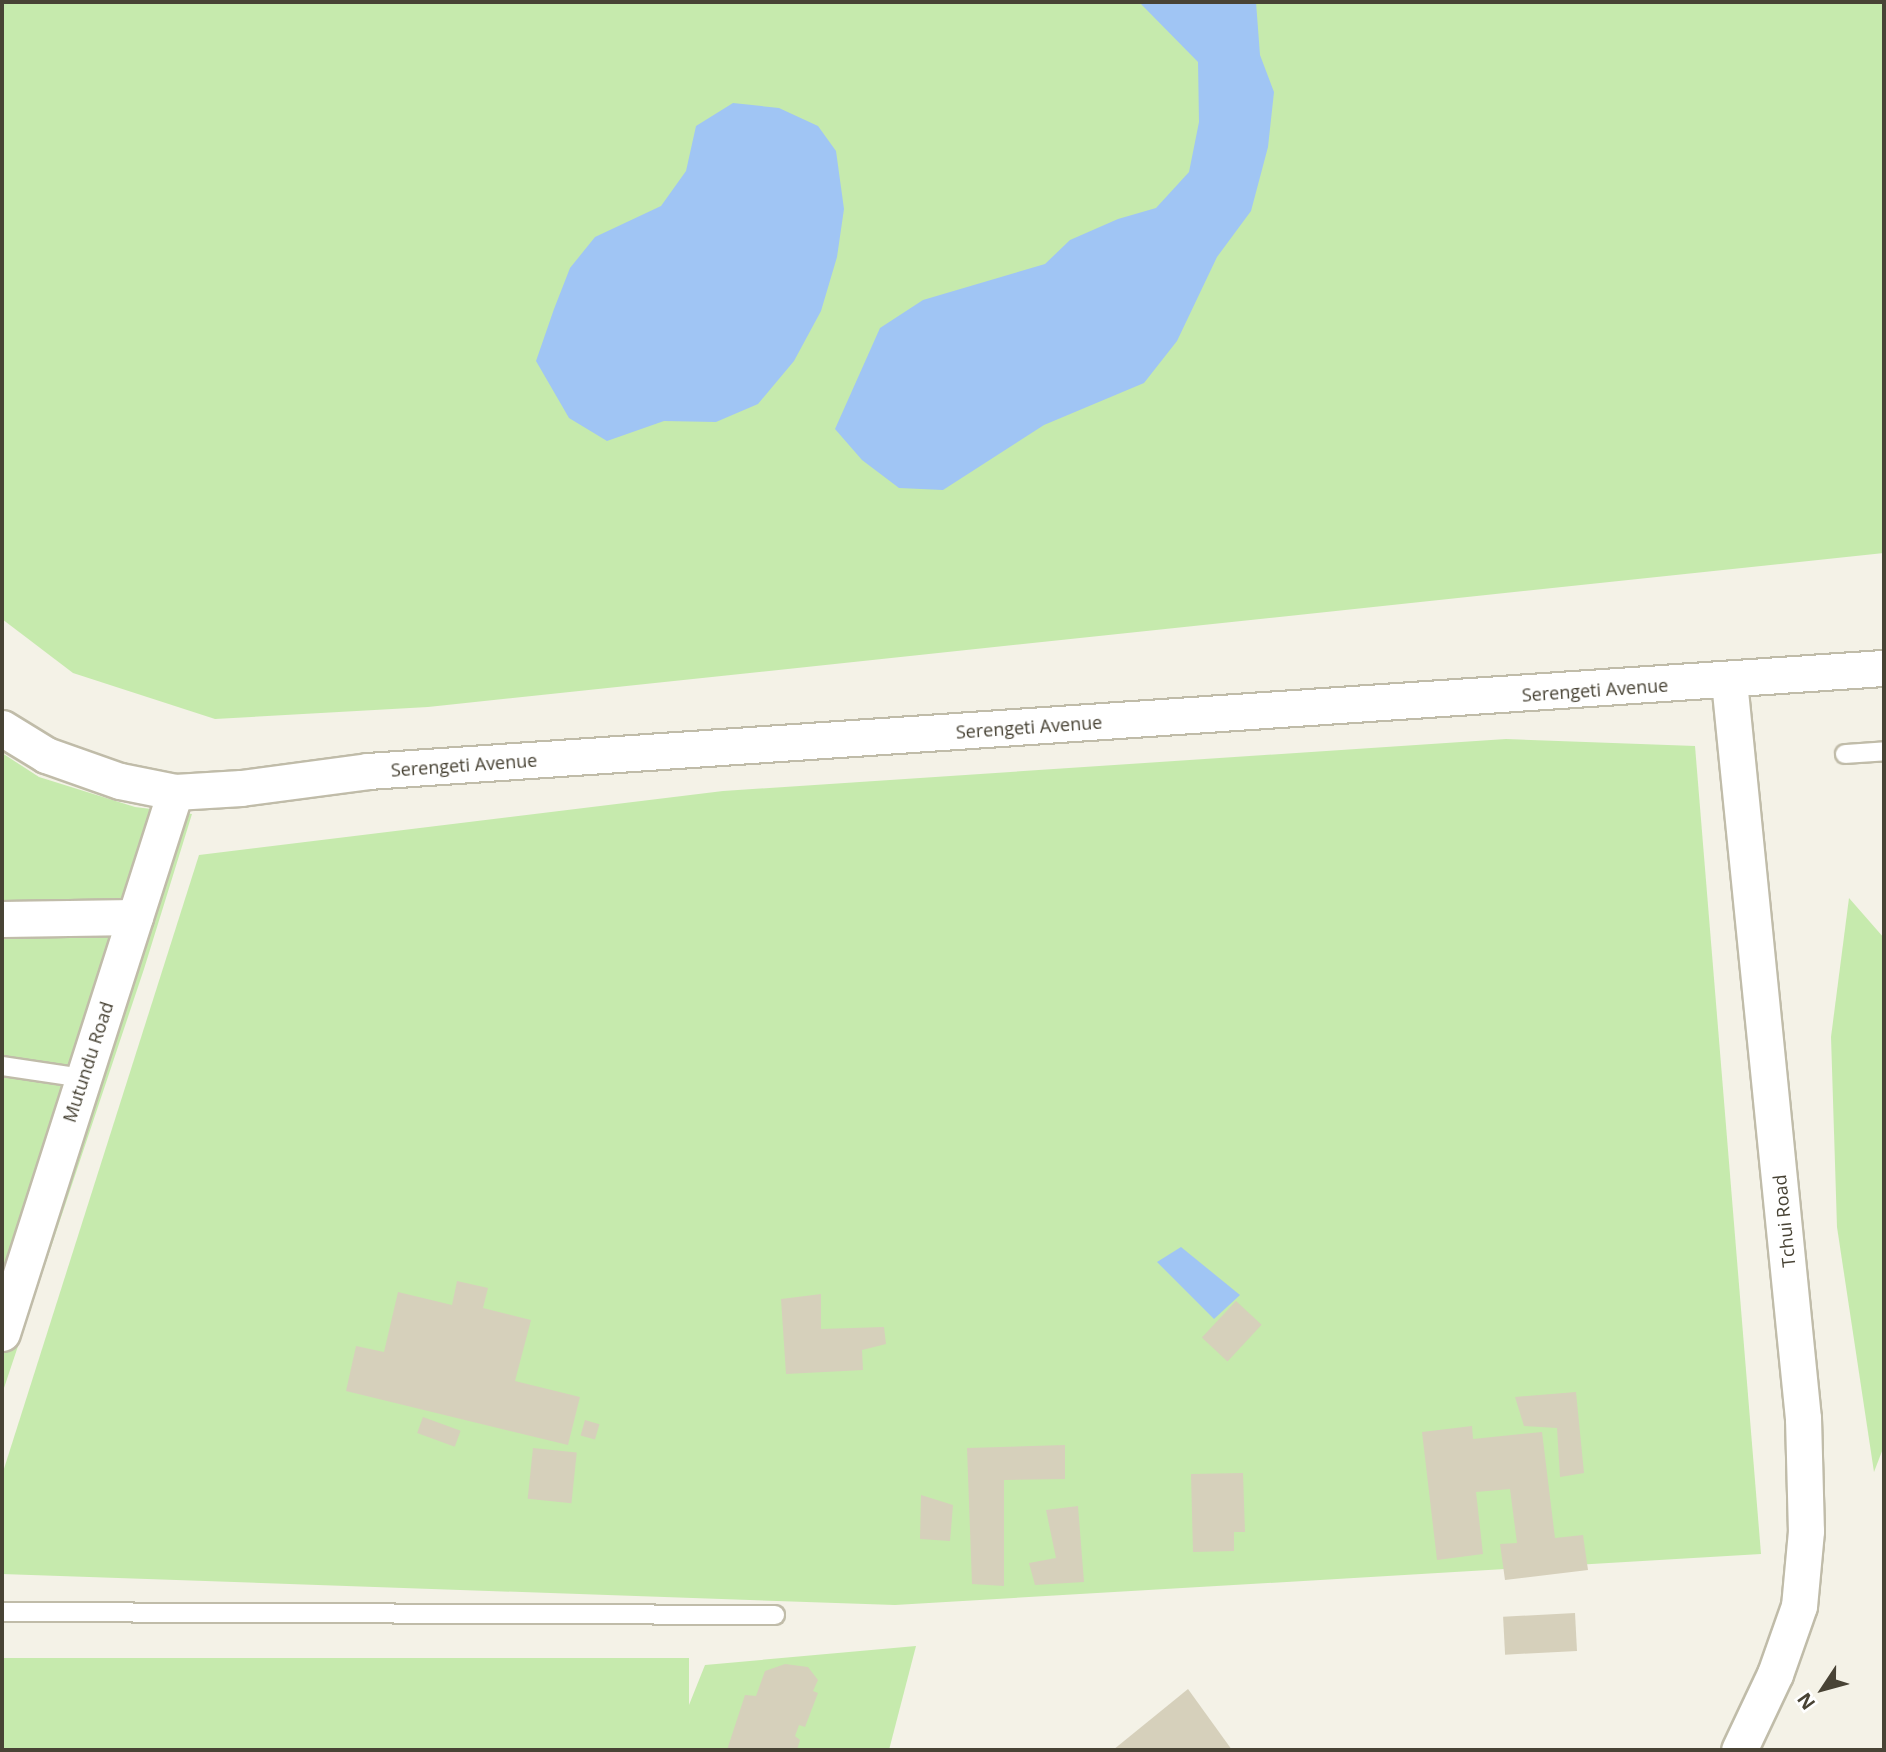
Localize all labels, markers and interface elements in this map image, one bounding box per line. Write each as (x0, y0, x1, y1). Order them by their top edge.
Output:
street label: Serengeti Avenue (1521, 674, 1669, 706)
street label: Serengeti Avenue (955, 711, 1103, 743)
street label: Serengeti Avenue (390, 749, 538, 781)
street label: Mutundu Road (58, 999, 118, 1125)
street label: Tchui Road (1768, 1174, 1800, 1268)
north arrow (1788, 1654, 1858, 1724)
text: N (1791, 1687, 1821, 1715)

